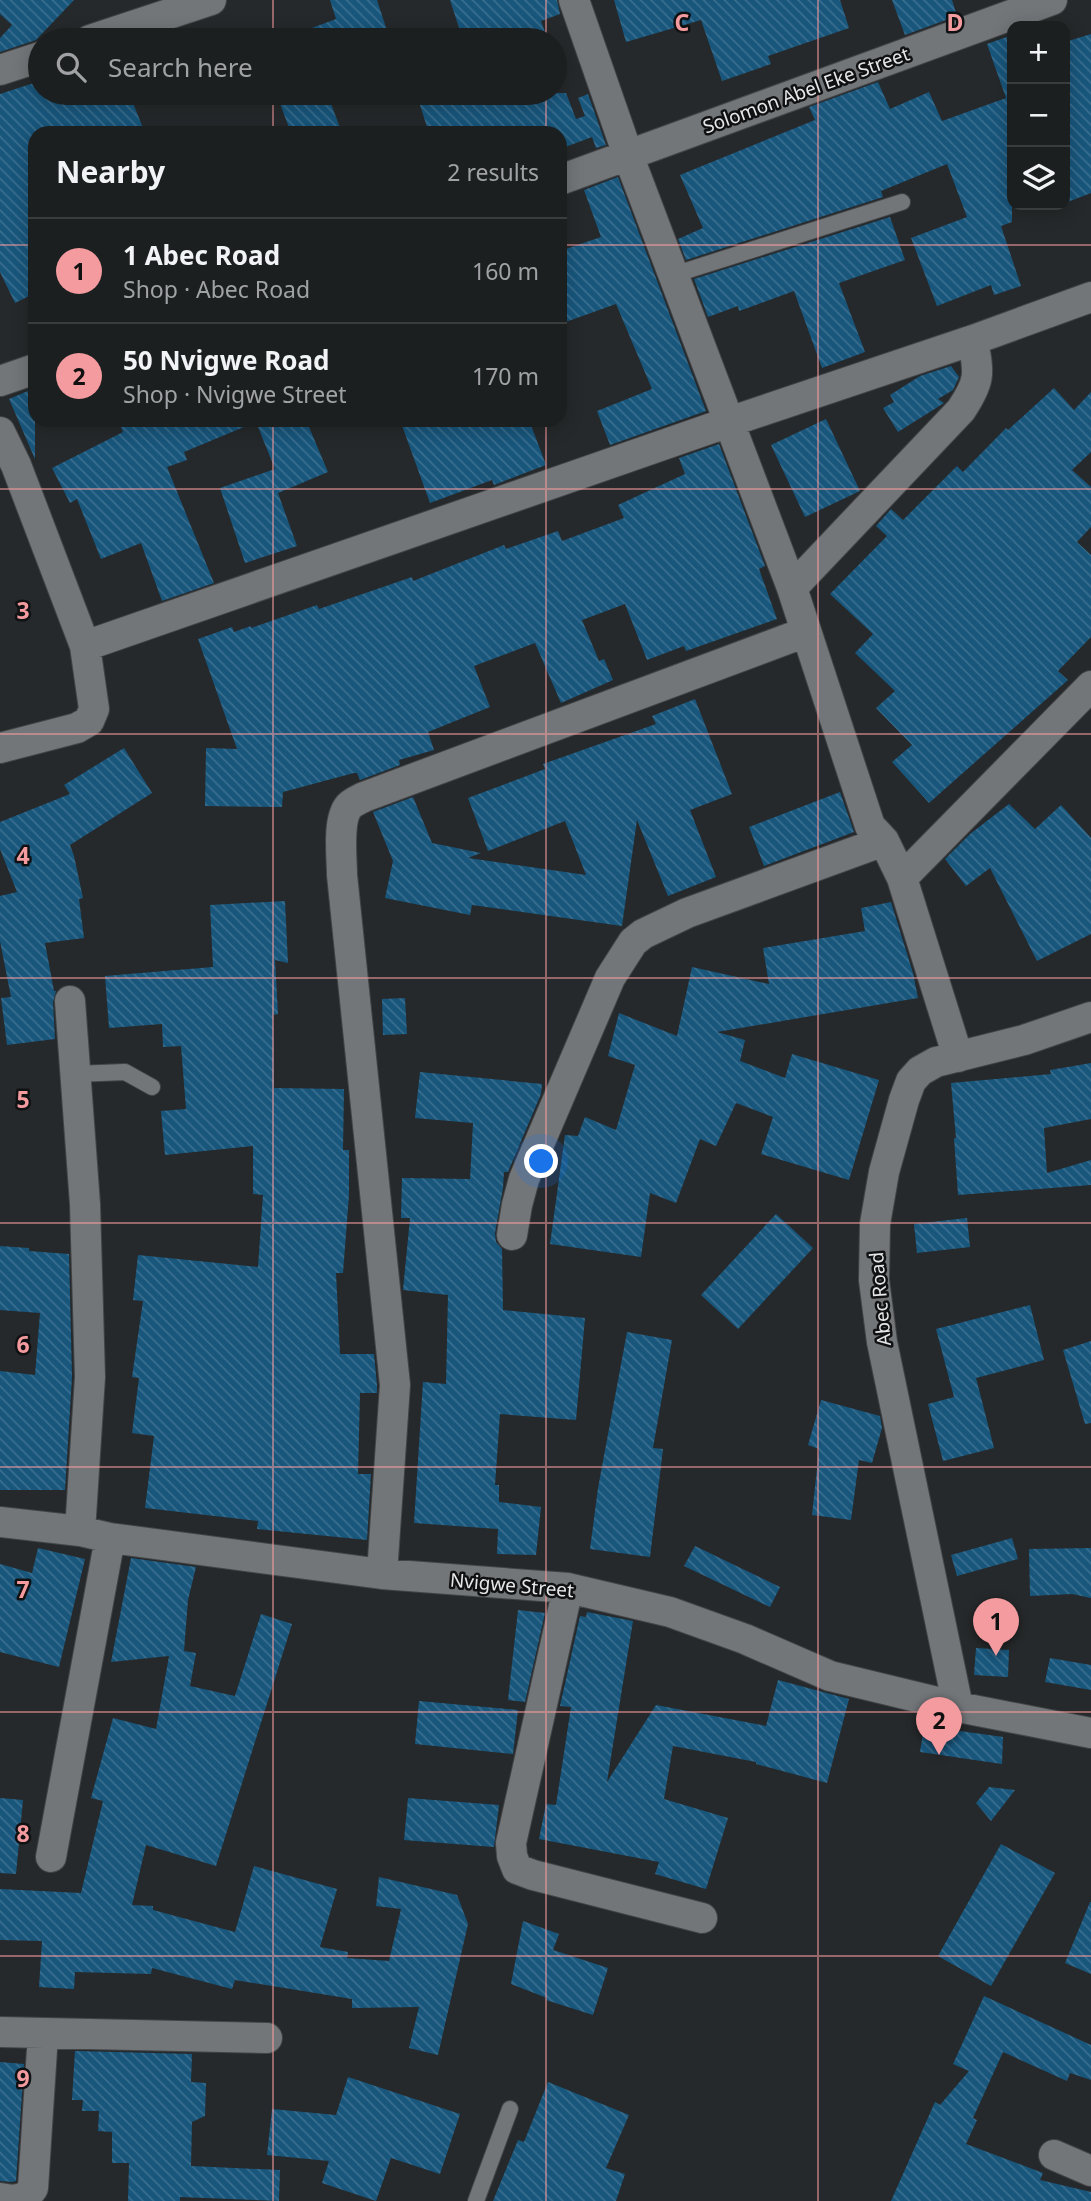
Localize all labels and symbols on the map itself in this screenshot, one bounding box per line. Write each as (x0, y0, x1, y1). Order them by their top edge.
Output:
text: C (675, 6, 690, 38)
text: D (947, 6, 963, 38)
street label: Solomon Abel Eke Street (699, 40, 913, 140)
text: 3 (16, 594, 30, 626)
text: 4 (16, 839, 30, 871)
text: 5 (16, 1083, 30, 1115)
your location (524, 1144, 558, 1178)
street label: Abec Road (863, 1251, 897, 1347)
text: 6 (16, 1328, 30, 1360)
street label: Nvigwe Street (449, 1567, 575, 1603)
text: 7 (16, 1573, 30, 1605)
pin: 1 (973, 1598, 1019, 1656)
pin: 2 (916, 1697, 962, 1755)
text: 8 (16, 1817, 30, 1849)
text: 9 (16, 2062, 30, 2094)

